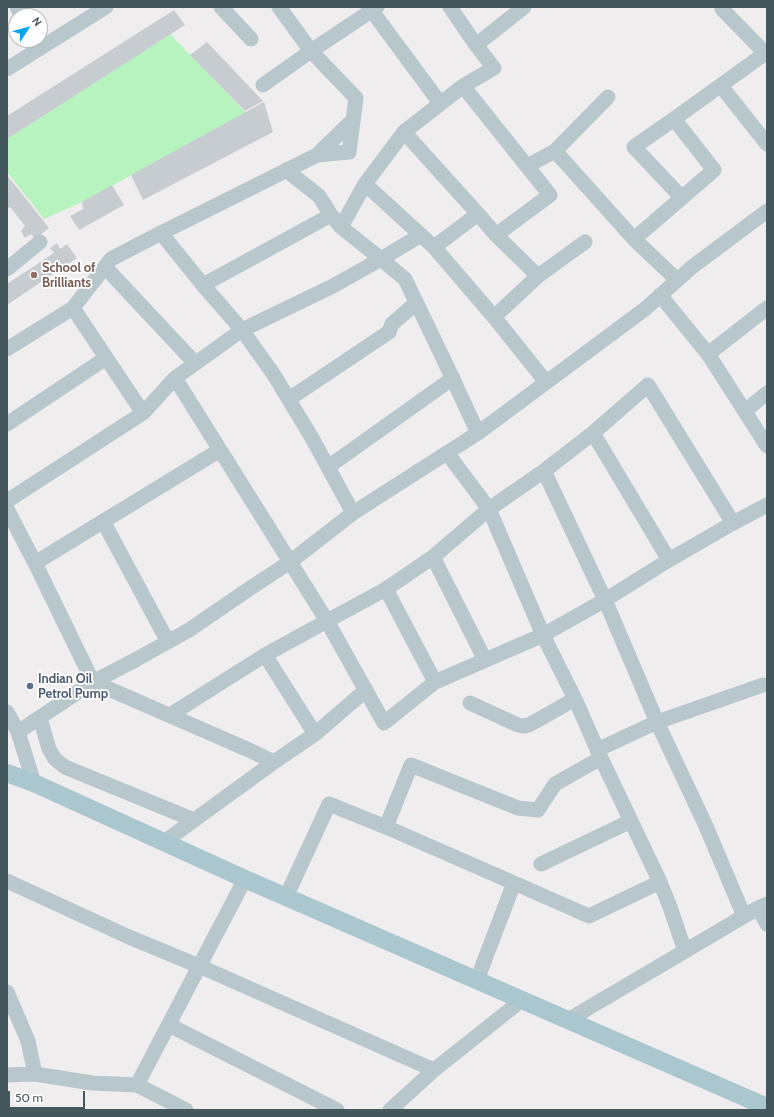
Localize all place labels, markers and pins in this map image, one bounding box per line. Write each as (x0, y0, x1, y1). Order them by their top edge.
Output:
place label: School of Brilliants (42, 260, 96, 291)
marker: School of Brilliants (29, 270, 39, 280)
place label: Indian Oil Petrol Pump (38, 671, 108, 702)
marker: Indian Oil Petrol Pump (25, 681, 35, 691)

